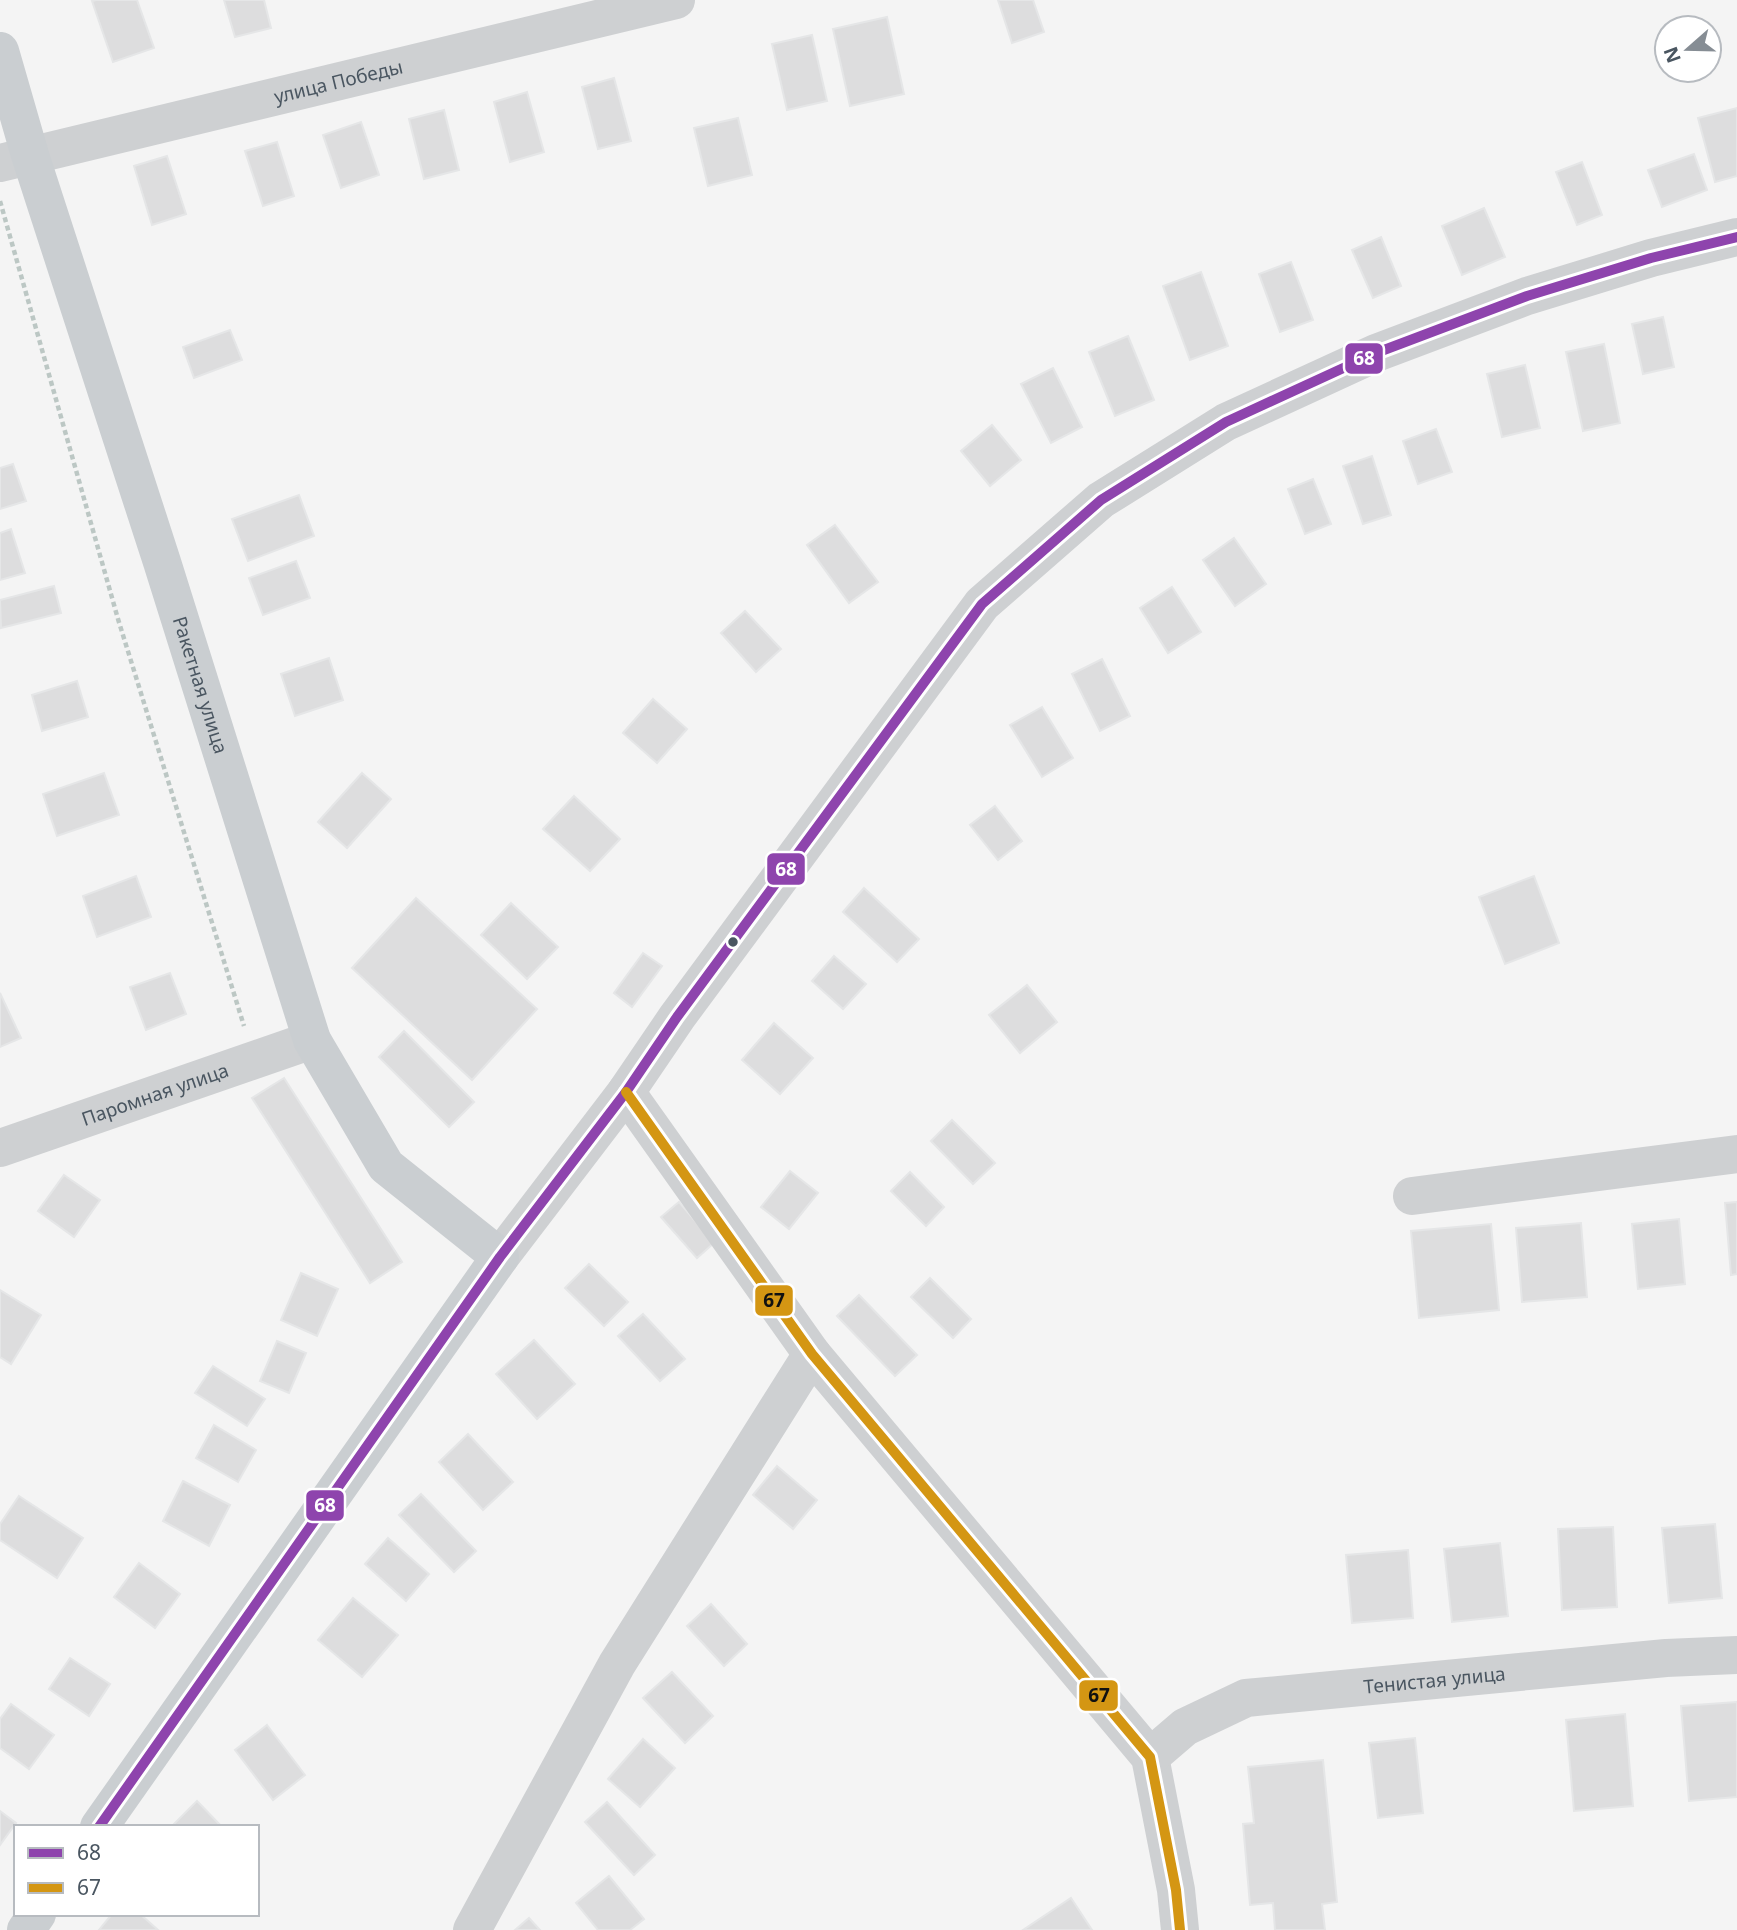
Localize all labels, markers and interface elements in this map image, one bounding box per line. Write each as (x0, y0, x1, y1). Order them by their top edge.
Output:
north arrow (1653, 14, 1723, 84)
text: N (1657, 43, 1687, 67)
street label: улица Победы (271, 53, 405, 110)
line badge: 68 (1344, 342, 1384, 375)
text: 68 (1353, 345, 1375, 371)
street label: Ракетная улица (167, 613, 234, 757)
line badge: 68 (766, 852, 806, 886)
text: 68 (775, 856, 797, 882)
unlabelled marker (726, 935, 740, 949)
street label: Паромная улица (78, 1057, 232, 1132)
line badge: 67 (754, 1284, 794, 1317)
text: 67 (763, 1287, 785, 1313)
line badge: 68 (305, 1489, 345, 1522)
text: 68 (314, 1492, 336, 1518)
street label: Тенистая улица (1362, 1660, 1507, 1700)
line badge: 67 (1078, 1679, 1119, 1712)
text: 67 (1088, 1682, 1110, 1708)
legend (14, 1825, 259, 1916)
text: 68 (77, 1838, 101, 1866)
text: 67 (77, 1873, 101, 1901)

